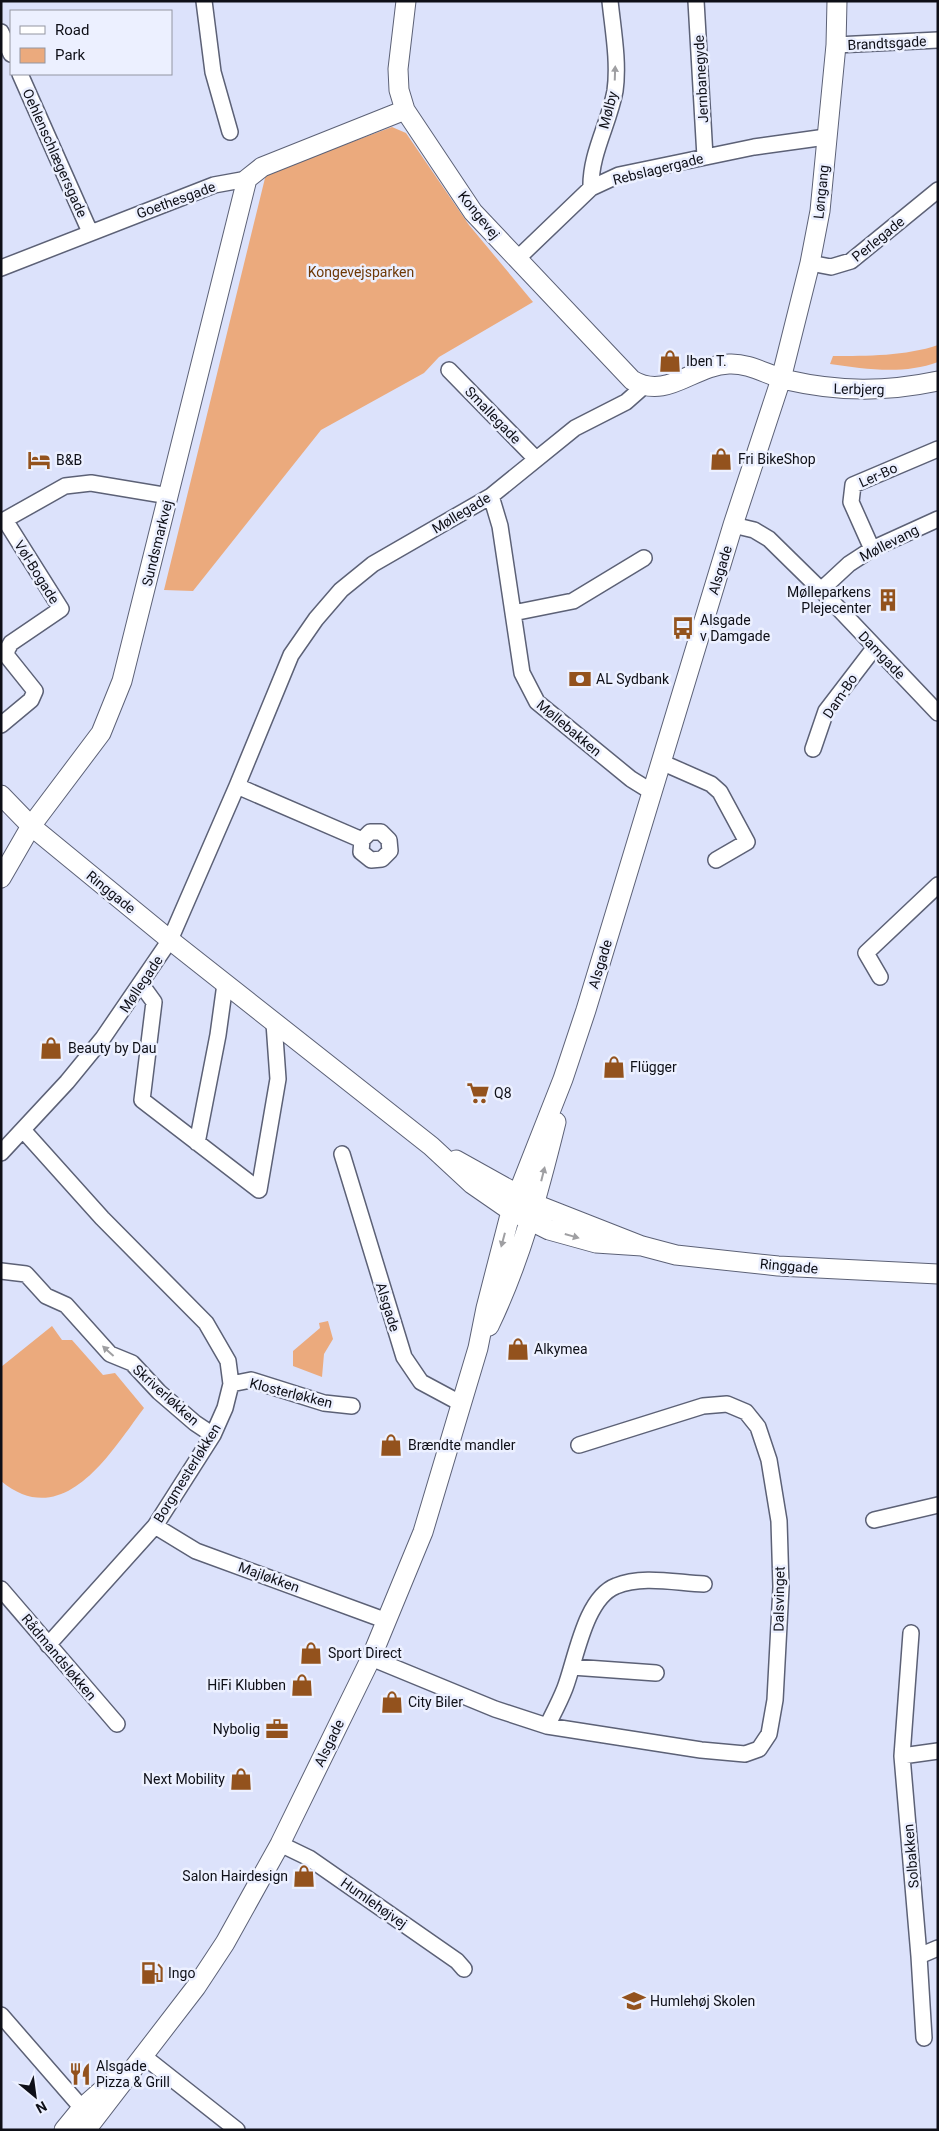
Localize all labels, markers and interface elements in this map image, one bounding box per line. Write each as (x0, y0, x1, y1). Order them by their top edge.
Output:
legend (10, 10, 172, 75)
text: Road (55, 21, 89, 39)
street label: Brandtsgade (847, 33, 927, 53)
street label: Jernbanegyde (691, 35, 711, 123)
text: Park (55, 46, 86, 64)
one-way arrow (612, 65, 620, 81)
street label: Oehlenschlægersgade (19, 86, 91, 220)
street label: Mølby (595, 89, 621, 130)
street label: Rebslagergade (611, 150, 705, 188)
street label: Løngang (810, 164, 832, 220)
street label: Goethesgade (134, 178, 218, 222)
street label: Kongevej (455, 188, 503, 242)
street label: Perlegade (849, 213, 907, 265)
park label: Kongevejsparken (308, 264, 414, 280)
shop icon: Iben T. (657, 348, 683, 374)
place label: Iben T. (686, 353, 727, 369)
street label: Lerbjerg (833, 381, 885, 397)
street label: Smallegade (462, 383, 524, 447)
shop icon: Fri BikeShop (708, 446, 734, 472)
hotel icon: B&B (26, 447, 52, 473)
place label: Fri BikeShop (738, 451, 816, 467)
place label: B&B (56, 452, 82, 468)
street label: Ler-Bo (856, 459, 900, 491)
street label: Møllegade (429, 489, 493, 537)
street label: Sundsmarkvej (139, 498, 175, 588)
street label: Møllevang (857, 521, 921, 565)
street label: Vøl-Bogade (11, 537, 63, 607)
street label: Alsgade (705, 543, 735, 597)
place label: Mølleparkens Plejecenter (787, 584, 871, 616)
building icon: Mølleparkens Plejecenter (875, 587, 901, 613)
place label: Alsgade v Damgade (700, 612, 770, 644)
bus stop icon: Alsgade v Damgade (670, 615, 696, 641)
street label: Damgade (855, 628, 909, 682)
bank icon: AL Sydbank (567, 666, 593, 692)
place label: AL Sydbank (596, 671, 670, 687)
street label: Dam-Bo (819, 671, 861, 721)
street label: Møllebakken (534, 696, 604, 760)
street label: Ringgade (83, 867, 139, 917)
street label: Alsgade (585, 937, 615, 991)
street label: Møllegade (116, 953, 166, 1015)
shop icon: Beauty by Dau (38, 1035, 64, 1061)
place label: Beauty by Dau (68, 1040, 157, 1056)
shop icon: Flügger (601, 1054, 627, 1080)
place label: Flügger (630, 1059, 677, 1075)
supermarket icon: Q8 (465, 1080, 491, 1106)
place label: Q8 (494, 1085, 512, 1101)
one-way arrow (540, 1167, 548, 1182)
one-way arrow (499, 1233, 507, 1248)
one-way arrow (564, 1233, 579, 1241)
street label: Ringgade (759, 1255, 819, 1277)
street label: Alsgade (373, 1280, 403, 1334)
shop icon: Alkymea (505, 1336, 531, 1362)
place label: Alkymea (534, 1341, 588, 1357)
one-way arrow (102, 1345, 114, 1356)
street label: Skriverløkken (130, 1361, 202, 1429)
street label: Klosterløkken (248, 1375, 334, 1411)
street label: Borgmesterløkken (150, 1421, 224, 1525)
shop icon: Brændte mandler (378, 1432, 404, 1458)
place label: Brændte mandler (408, 1437, 516, 1453)
street label: Majløkken (236, 1559, 302, 1595)
street label: Dalsvinget (770, 1566, 788, 1632)
street label: Rådmandsløkken (18, 1611, 100, 1703)
shop icon: Sport Direct (298, 1640, 324, 1666)
place label: Sport Direct (328, 1645, 402, 1661)
shop icon: HiFi Klubben (289, 1672, 315, 1698)
place label: HiFi Klubben (207, 1677, 286, 1693)
shop icon: City Biler (379, 1689, 405, 1715)
place label: City Biler (408, 1694, 463, 1710)
office icon: Nybolig (264, 1716, 290, 1742)
street label: Alsgade (311, 1717, 347, 1769)
place label: Nybolig (213, 1721, 260, 1737)
shop icon: Next Mobility (228, 1766, 254, 1792)
place label: Next Mobility (143, 1771, 225, 1787)
street label: Solbakken (900, 1823, 922, 1889)
shop icon: Salon Hairdesign (291, 1863, 317, 1889)
place label: Salon Hairdesign (182, 1868, 288, 1884)
street label: Humlehøjvej (338, 1874, 410, 1932)
fuel station icon: Ingo (139, 1960, 165, 1986)
place label: Ingo (168, 1965, 195, 1981)
school or university icon: Humlehøj Skolen (621, 1988, 647, 2014)
place label: Humlehøj Skolen (650, 1993, 755, 2009)
place label: Alsgade Pizza & Grill (96, 2058, 170, 2090)
restaurant icon: Alsgade Pizza & Grill (67, 2061, 93, 2087)
north arrow (10, 2071, 60, 2121)
text: N (33, 2098, 50, 2117)

